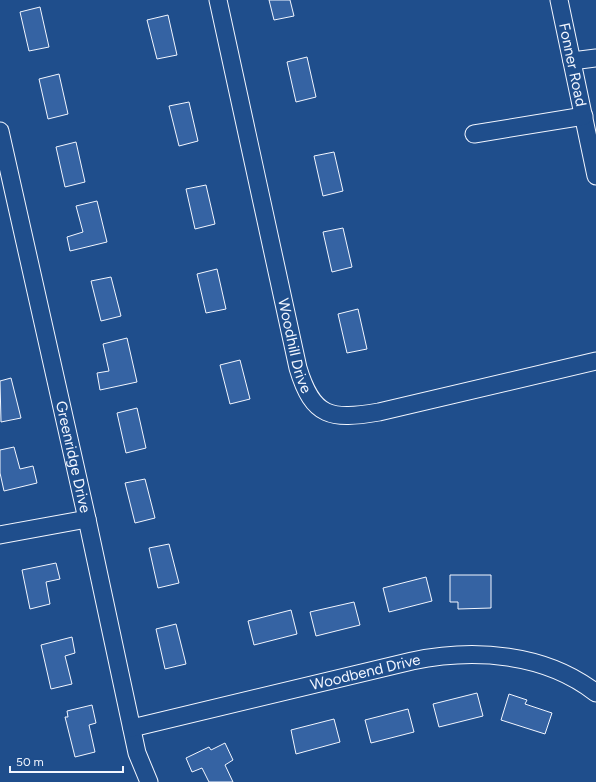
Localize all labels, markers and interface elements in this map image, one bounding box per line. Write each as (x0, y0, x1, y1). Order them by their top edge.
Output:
street label: Fonner Road (555, 21, 590, 108)
street label: Woodhill Drive (274, 297, 315, 396)
street label: Greenridge Drive (52, 399, 94, 515)
street label: Woodbend Drive (309, 651, 422, 694)
scale bar (10, 748, 123, 774)
text: 50 m (16, 755, 44, 769)

